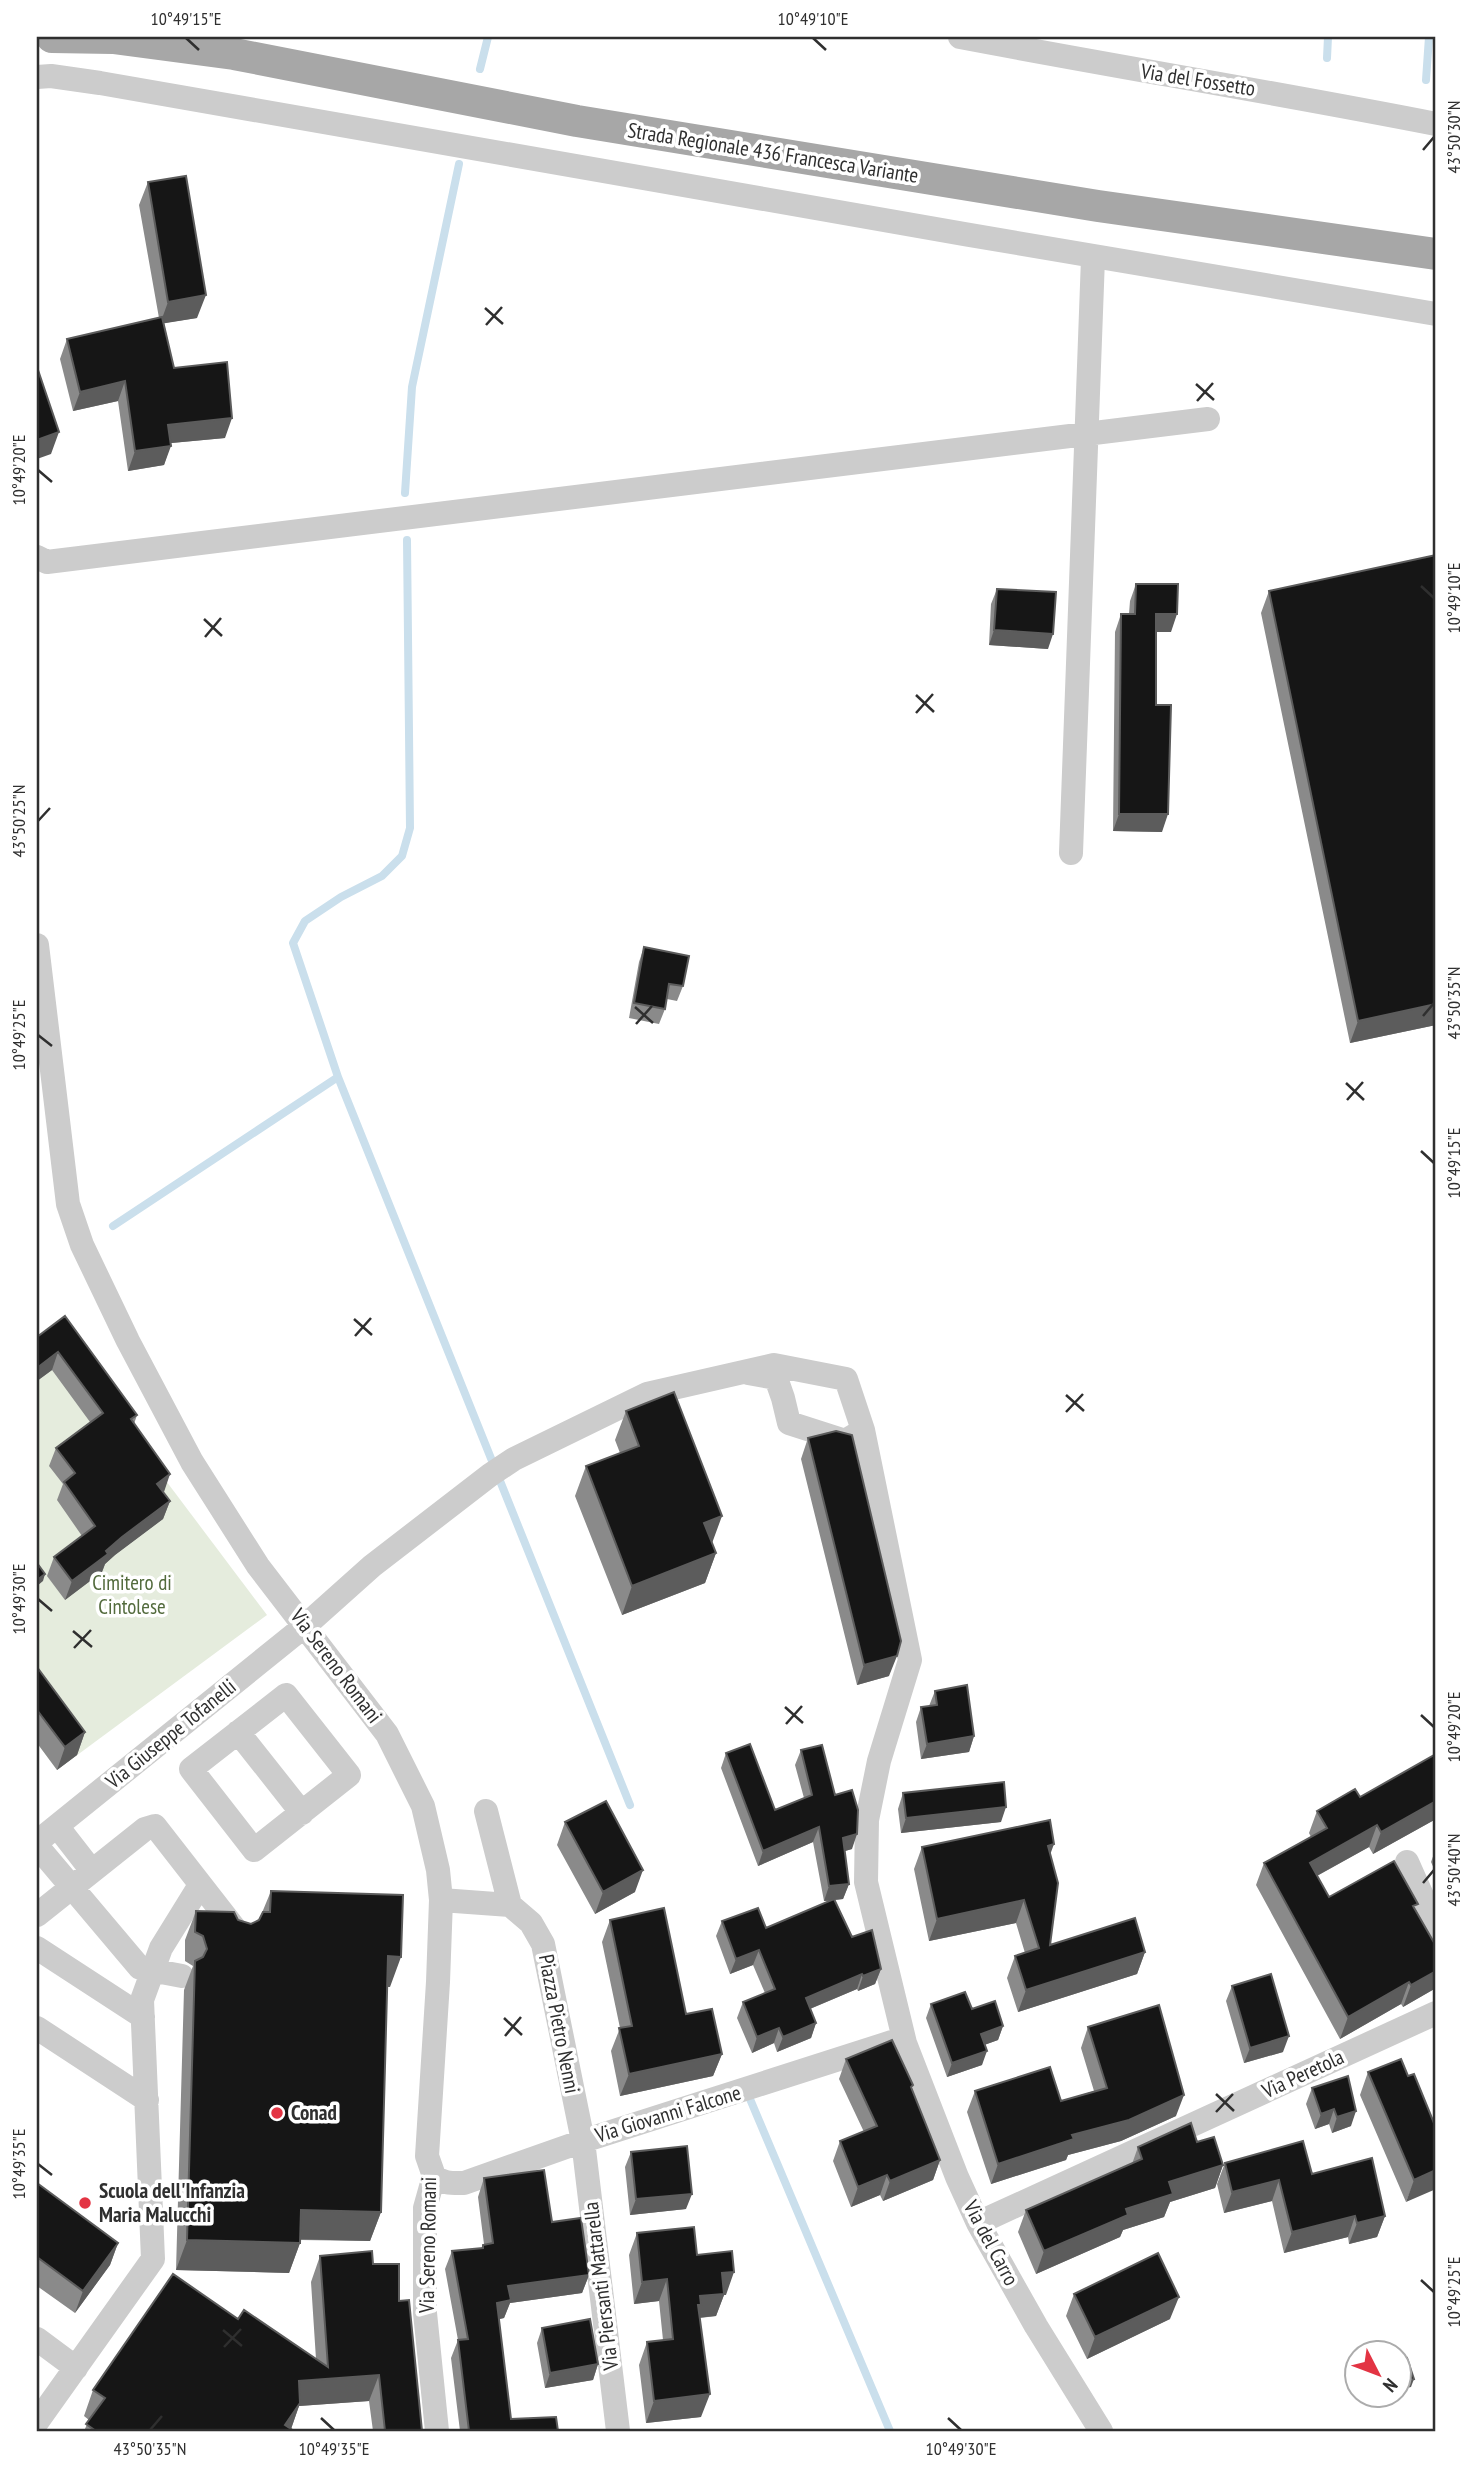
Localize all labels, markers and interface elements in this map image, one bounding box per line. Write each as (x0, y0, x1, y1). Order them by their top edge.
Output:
text: 10°49'15"E (151, 7, 221, 30)
text: 10°49'10"E (778, 7, 848, 30)
street label: Via del Fossetto (1138, 57, 1257, 102)
text: 43°50'30"N (1442, 101, 1465, 173)
street label: Strada Regionale 436 Francesca Variante (626, 116, 920, 189)
text: 10°49'20"E (7, 435, 30, 505)
text: 10°49'10"E (1442, 563, 1465, 633)
text: 43°50'25"N (7, 785, 30, 857)
text: 43°50'35"N (1442, 967, 1465, 1039)
text: 10°49'25"E (7, 1000, 30, 1070)
text: 10°49'15"E (1442, 1128, 1465, 1198)
text: 10°49'30"E (7, 1564, 30, 1634)
park label: Cimitero di Cintolese (92, 1569, 172, 1620)
street label: Via Sereno Romani (284, 1602, 388, 1728)
street label: Via Giuseppe Tofanelli (99, 1673, 241, 1795)
text: 10°49'20"E (1442, 1692, 1465, 1762)
text: 43°50'40"N (1442, 1834, 1465, 1906)
street label: Piazza Pietro Nenni (533, 1952, 586, 2096)
street label: Via Peretola (1257, 2043, 1348, 2105)
street label: Via Giovanni Falcone (591, 2079, 744, 2149)
place label: Conad (291, 2099, 337, 2126)
marker: Conad (269, 2105, 285, 2121)
text: 10°49'35"E (7, 2129, 30, 2199)
place label: Scuola dell'Infanzia Maria Malucchi (99, 2177, 245, 2228)
street label: Via Sereno Romani (413, 2177, 442, 2314)
marker: Scuola dell'Infanzia Maria Malucchi (77, 2195, 93, 2211)
street label: Via del Carro (957, 2195, 1025, 2290)
street label: Via Piersanti Mattarella (577, 2200, 624, 2373)
text: 10°49'25"E (1442, 2257, 1465, 2327)
north arrow (1344, 2338, 1414, 2408)
text: N (1378, 2374, 1403, 2397)
text: 43°50'35"N (114, 2437, 186, 2460)
text: 10°49'35"E (299, 2437, 369, 2460)
text: 10°49'30"E (926, 2437, 996, 2460)

